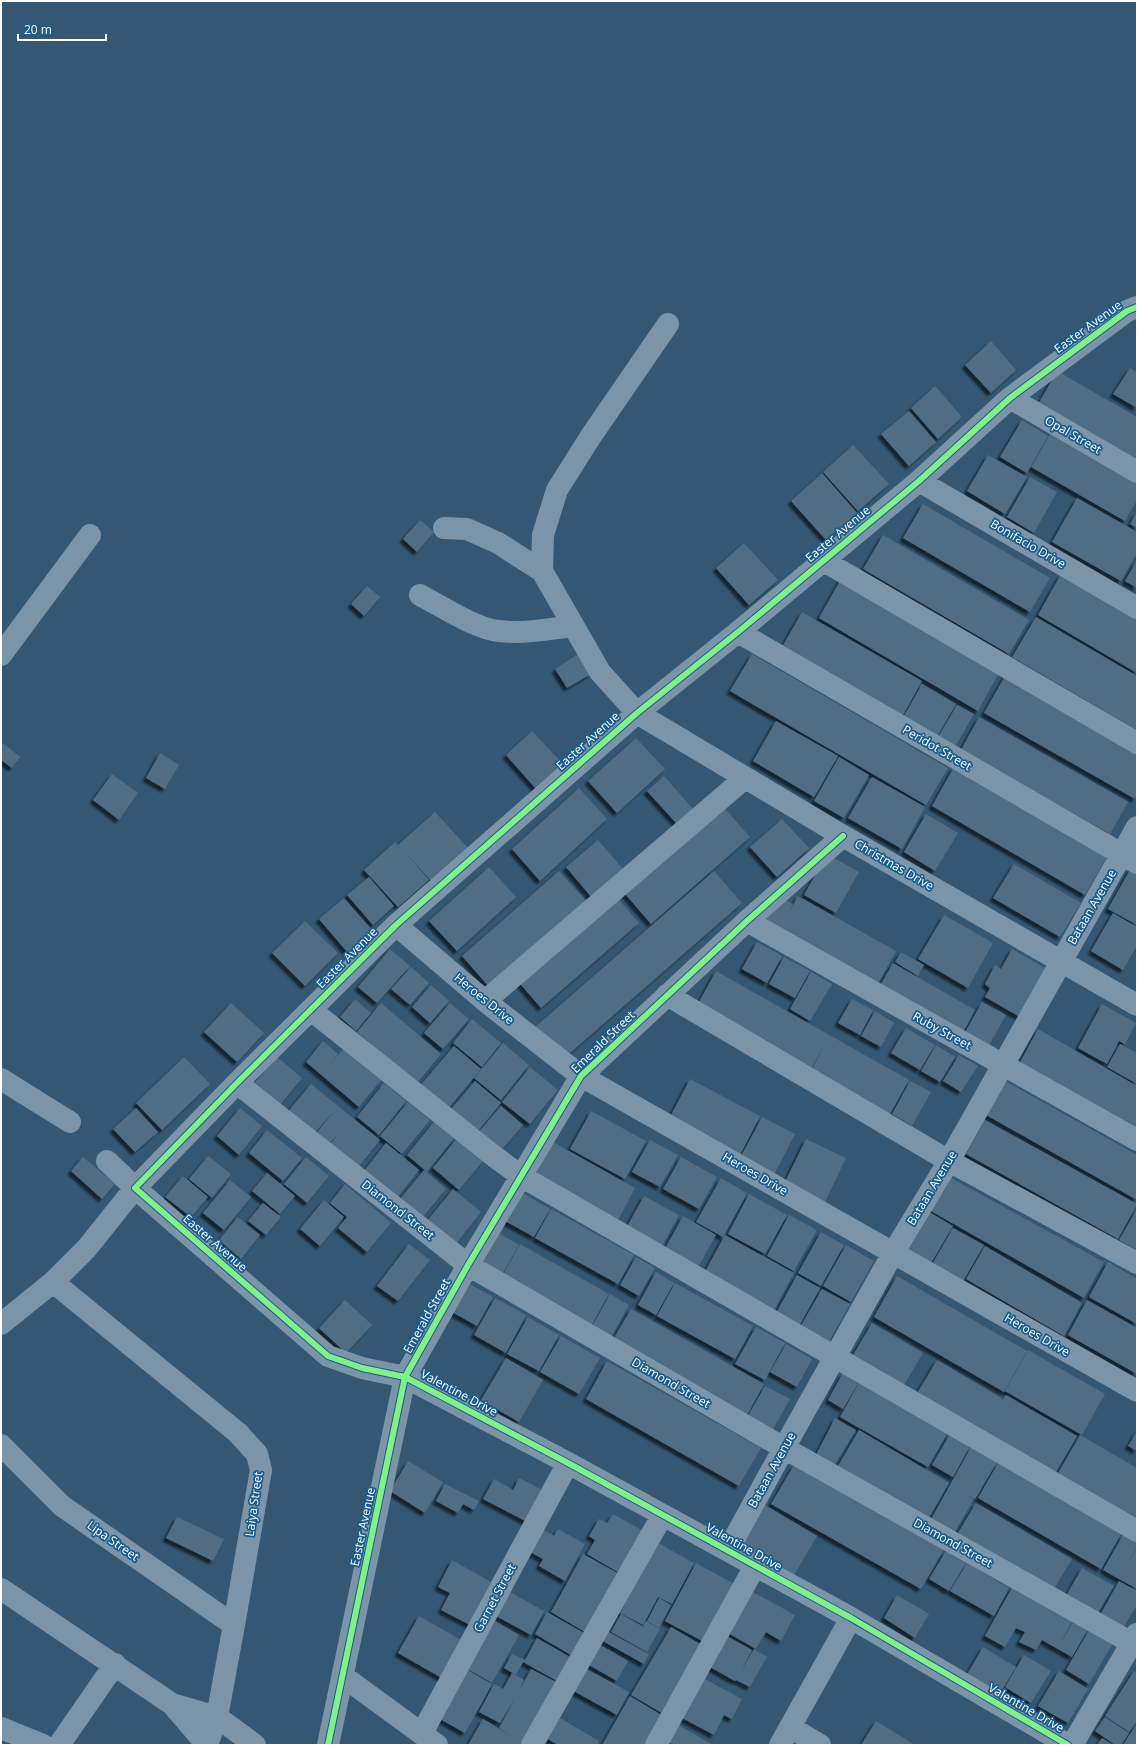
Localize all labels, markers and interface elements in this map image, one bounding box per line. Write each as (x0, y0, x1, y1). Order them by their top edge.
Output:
scale bar (18, 16, 106, 42)
text: 20 m (24, 21, 52, 38)
street label: Easter Avenue (1050, 296, 1125, 357)
street label: Opal Street (1042, 411, 1105, 458)
street label: Easter Avenue (802, 501, 874, 566)
street label: Bonifacio Drive (987, 515, 1069, 572)
street label: Easter Avenue (552, 707, 623, 774)
street label: Peridot Street (899, 721, 975, 774)
street label: Christmas Drive (852, 835, 937, 894)
street label: Bataan Avenue (1063, 866, 1120, 948)
street label: Easter Avenue (312, 923, 381, 992)
street label: Heroes Drive (451, 969, 518, 1028)
street label: Emerald Street (567, 1007, 638, 1077)
street label: Ruby Street (910, 1007, 975, 1054)
street label: Bataan Avenue (903, 1147, 961, 1228)
street label: Heroes Drive (720, 1148, 791, 1199)
street label: Diamond Street (358, 1176, 438, 1243)
street label: Easter Avenue (180, 1210, 251, 1275)
street label: Emerald Street (399, 1275, 454, 1356)
street label: Heroes Drive (1002, 1309, 1073, 1360)
street label: Diamond Street (629, 1353, 714, 1412)
street label: Valentine Drive (418, 1365, 501, 1420)
street label: Bataan Avenue (744, 1429, 800, 1511)
street label: Laiya Street (241, 1470, 266, 1537)
street label: Easter Avenue (346, 1486, 379, 1568)
street label: Diamond Street (911, 1514, 996, 1571)
street label: Lipa Street (84, 1516, 143, 1565)
street label: Valentine Drive (703, 1519, 786, 1575)
street label: Garnet Street (469, 1561, 520, 1635)
street label: Valentine Drive (985, 1679, 1067, 1736)

